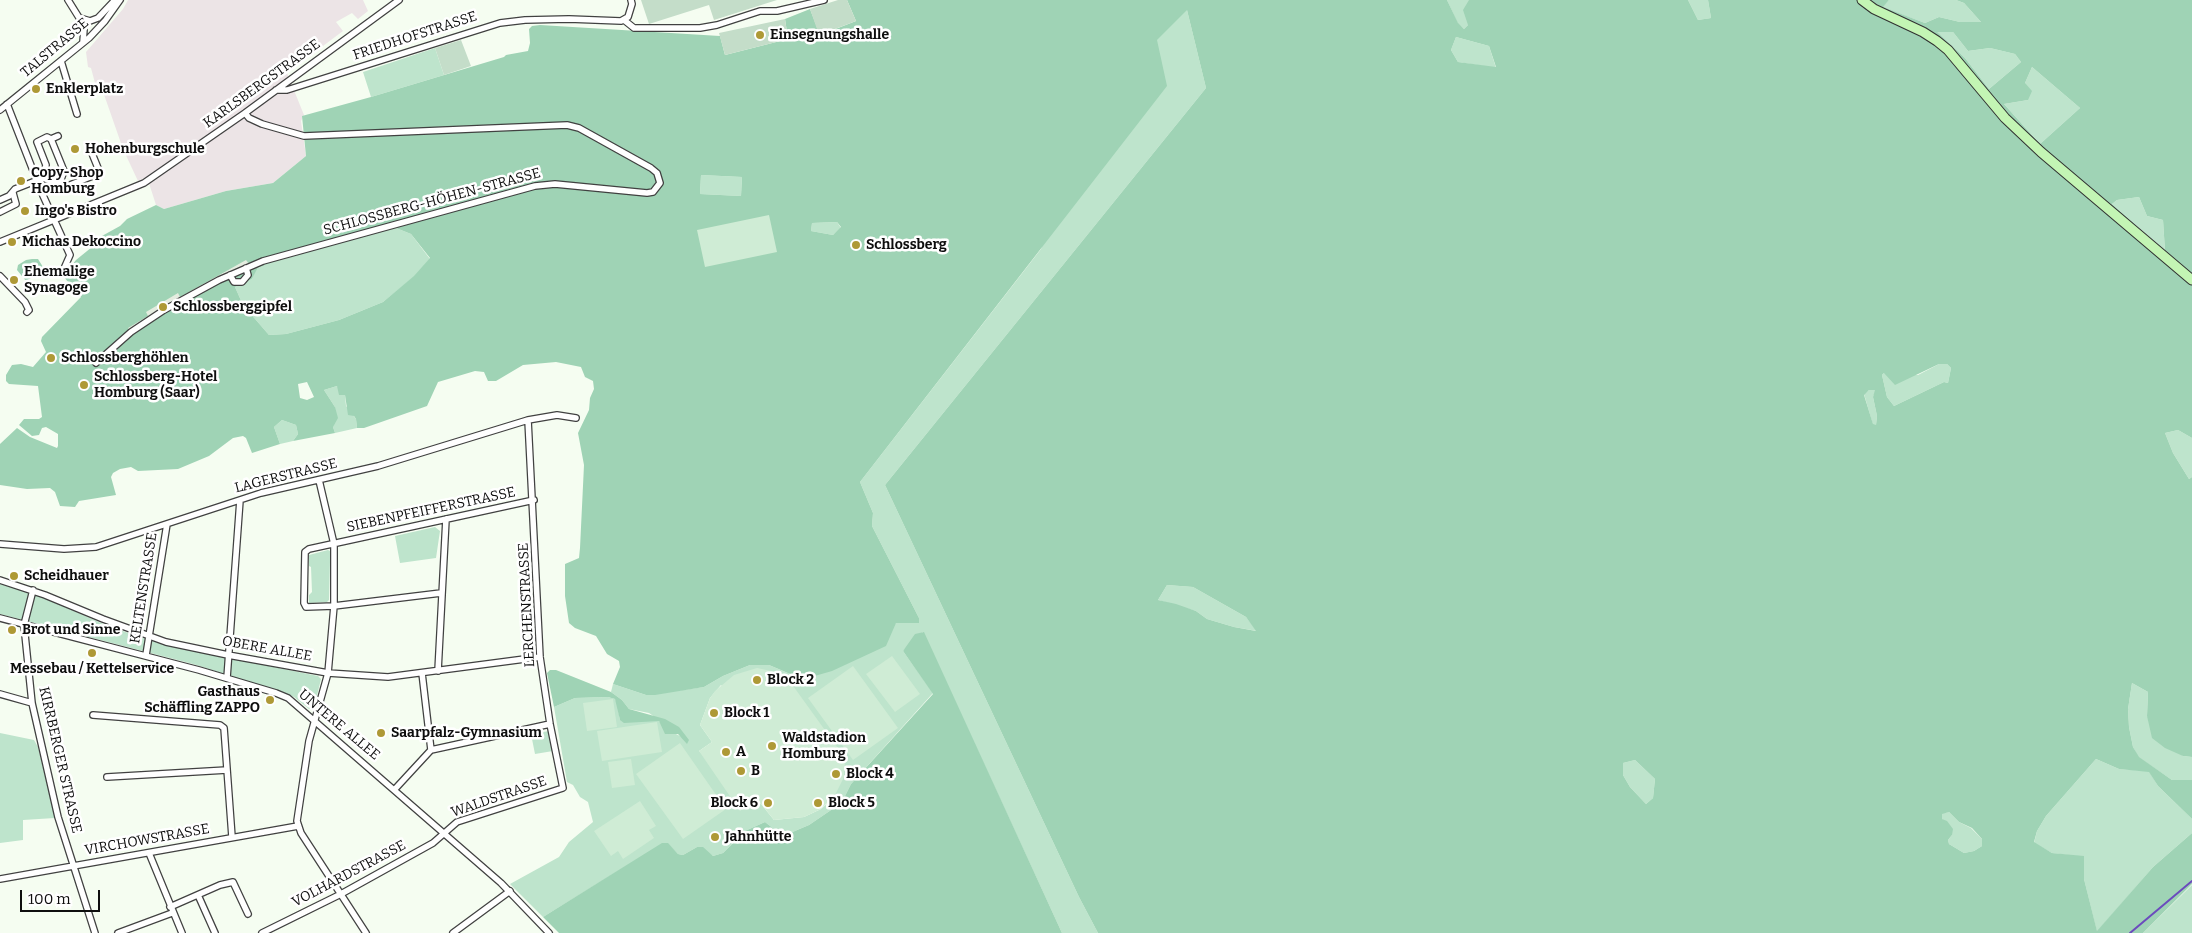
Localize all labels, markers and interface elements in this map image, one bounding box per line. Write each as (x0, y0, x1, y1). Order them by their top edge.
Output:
street label: FRIEDHOFSTRASSE (351, 8, 479, 64)
street label: TALSTRASSE (18, 15, 92, 81)
place label: Einsegnungshalle (770, 27, 889, 43)
marker: Einsegnungshalle (754, 29, 766, 41)
street label: KARLSBERGSTRASSE (200, 36, 324, 132)
place label: Enklerplatz (46, 81, 123, 97)
marker: Enklerplatz (30, 83, 42, 95)
place label: Hohenburgschule (85, 141, 205, 157)
marker: Hohenburgschule (69, 143, 81, 155)
place label: Copy-Shop Homburg (31, 165, 104, 198)
street label: SCHLOSSBERG-HÖHEN-STRASSE (321, 165, 543, 239)
marker: Copy-Shop Homburg (15, 175, 27, 187)
place label: Ingo's Bistro (35, 203, 117, 219)
marker: Ingo's Bistro (19, 205, 31, 217)
place label: Michas Dekoccino (22, 234, 141, 250)
marker: Michas Dekoccino (6, 236, 18, 248)
place label: Schlossberg (866, 237, 947, 253)
marker: Schlossberg (850, 239, 862, 251)
place label: Ehemalige Synagoge (24, 264, 95, 296)
marker: Ehemalige Synagoge (8, 274, 20, 286)
place label: Schlossberggipfel (173, 299, 292, 315)
marker: Schlossberggipfel (157, 301, 169, 313)
place label: Schlossberghöhlen (61, 350, 189, 366)
marker: Schlossberghöhlen (45, 352, 57, 364)
place label: Schlossberg-Hotel Homburg (Saar) (94, 369, 217, 402)
marker: Schlossberg-Hotel Homburg (Saar) (78, 379, 90, 391)
street label: LAGERSTRASSE (233, 455, 339, 497)
street label: SIEBENPFEIFFERSTRASSE (345, 484, 517, 536)
street label: KELTENSTRASSE (127, 531, 161, 645)
street label: LERCHENSTRASSE (515, 542, 539, 668)
place label: Scheidhauer (24, 568, 109, 584)
marker: Scheidhauer (8, 570, 20, 582)
place label: Brot und Sinne (22, 622, 120, 638)
marker: Brot und Sinne (6, 624, 18, 636)
street label: OBERE ALLEE (221, 633, 313, 665)
marker: Messebau / Kettelservice (86, 647, 98, 659)
place label: Messebau / Kettelservice (10, 661, 174, 677)
place label: Block 2 (767, 672, 814, 688)
marker: Block 2 (751, 674, 763, 686)
place label: Gasthaus Schäffling ZAPPO (144, 684, 260, 716)
street label: KIRRBERGER STRASSE (35, 685, 85, 835)
street label: UNTERE ALLEE (295, 686, 383, 764)
marker: Gasthaus Schäffling ZAPPO (264, 694, 276, 706)
place label: Block 1 (724, 705, 769, 721)
marker: Block 1 (708, 707, 720, 719)
place label: Saarpfalz-Gymnasium (391, 725, 542, 741)
marker: Saarpfalz-Gymnasium (375, 727, 387, 739)
place label: Waldstadion Homburg (782, 730, 866, 762)
marker: Waldstadion Homburg (766, 740, 778, 752)
place label: A (736, 744, 746, 760)
marker: A (720, 746, 732, 758)
place label: B (751, 763, 760, 779)
marker: B (735, 765, 747, 777)
place label: Block 4 (846, 766, 894, 782)
marker: Block 4 (830, 768, 842, 780)
street label: WALDSTRASSE (449, 773, 549, 821)
place label: Block 6 (710, 795, 758, 811)
place label: Block 5 (828, 795, 875, 811)
marker: Block 6 (762, 797, 774, 809)
marker: Block 5 (812, 797, 824, 809)
street label: VIRCHOWSTRASSE (83, 821, 211, 859)
place label: Jahnhütte (725, 829, 791, 845)
marker: Jahnhütte (709, 831, 721, 843)
street label: VOLHARDSTRASSE (289, 837, 409, 911)
scale bar (22, 880, 102, 912)
text: 100 m (28, 890, 71, 908)

